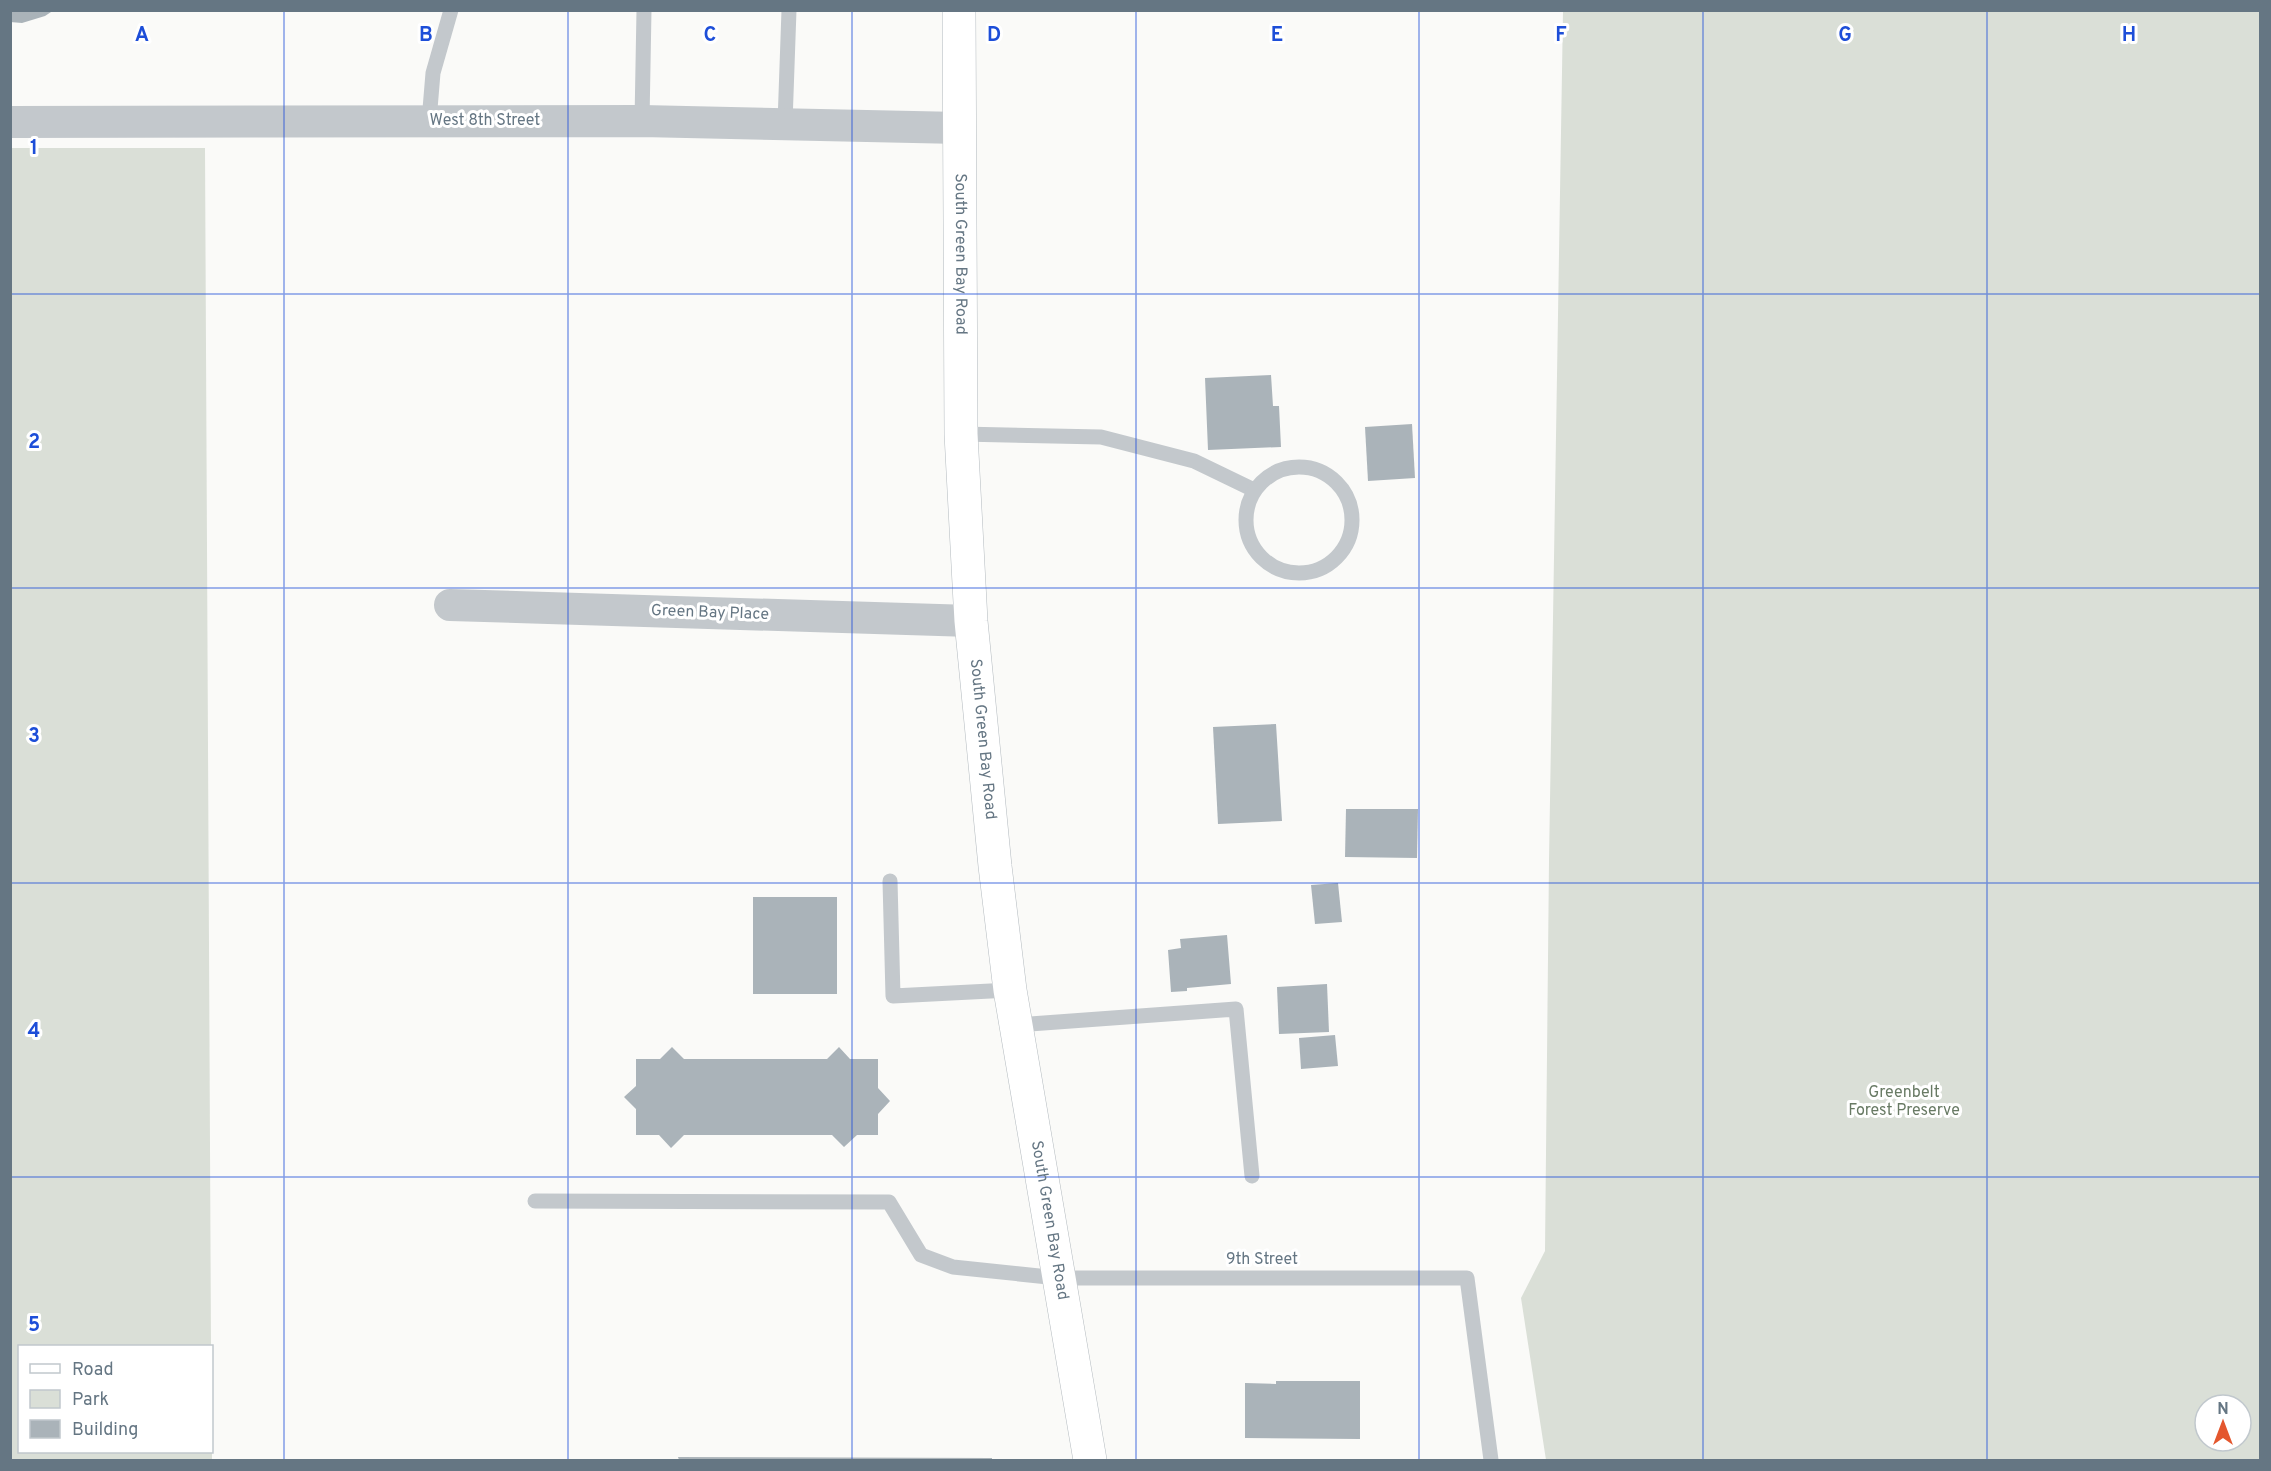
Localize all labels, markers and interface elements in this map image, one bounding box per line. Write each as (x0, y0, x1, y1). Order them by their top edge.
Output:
text: A (135, 23, 149, 49)
text: B (419, 23, 433, 49)
text: C (704, 23, 716, 49)
text: D (987, 23, 1001, 49)
text: E (1271, 23, 1283, 49)
text: F (1555, 23, 1567, 49)
text: G (1838, 23, 1852, 49)
text: H (2122, 23, 2136, 49)
street label: West 8th Street (430, 111, 540, 131)
text: 1 (30, 136, 38, 162)
street label: South Green Bay Road (950, 173, 971, 335)
text: 2 (28, 430, 40, 456)
street label: Green Bay Place (651, 601, 769, 625)
street label: South Green Bay Road (965, 658, 1000, 820)
text: 3 (28, 724, 40, 750)
text: 4 (28, 1019, 40, 1045)
park label: Greenbelt Forest Preserve (1848, 1083, 1960, 1121)
street label: South Green Bay Road (1026, 1139, 1073, 1302)
street label: 9th Street (1226, 1250, 1298, 1270)
text: 5 (28, 1313, 40, 1339)
legend (18, 1345, 213, 1453)
text: Road (72, 1359, 114, 1382)
text: Park (72, 1389, 109, 1412)
north arrow (2193, 1393, 2253, 1453)
text: N (2217, 1400, 2229, 1420)
text: Building (72, 1419, 138, 1442)

